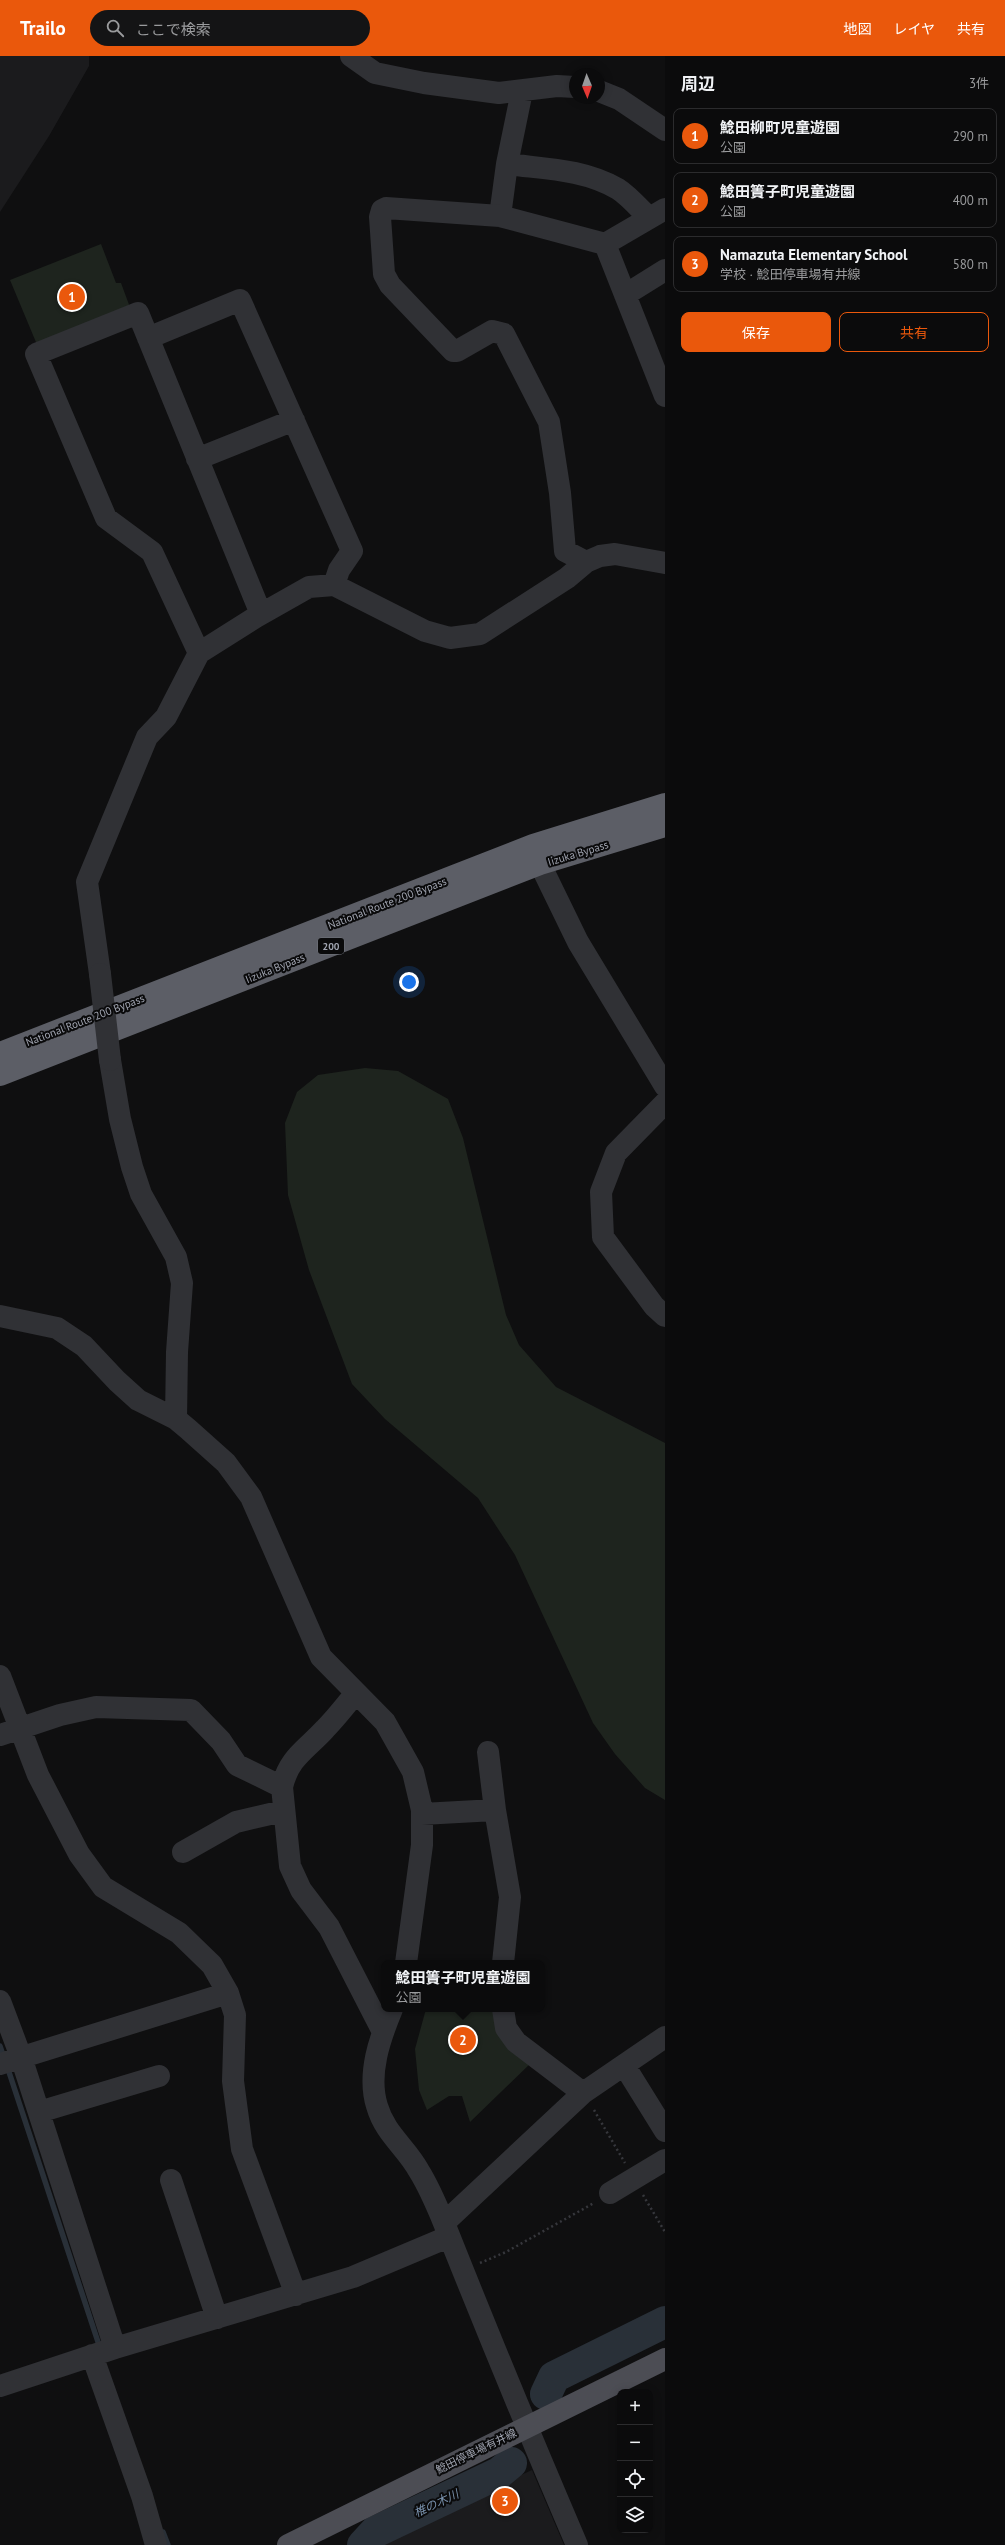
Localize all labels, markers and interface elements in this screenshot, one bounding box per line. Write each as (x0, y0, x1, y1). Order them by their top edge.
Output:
search box (90, 10, 370, 46)
text: Trailo (20, 16, 66, 40)
icon: search (104, 17, 126, 39)
text: ここで検索 (136, 20, 211, 39)
text: 地図 (843, 20, 871, 38)
text: レイヤ (893, 20, 935, 38)
text: 共有 (957, 20, 985, 38)
north arrow (569, 68, 605, 104)
text: 周辺 (681, 73, 715, 95)
text: 3件 (969, 75, 989, 92)
text: 鯰田柳町児童遊園 (720, 118, 840, 137)
text: 1 (691, 128, 699, 145)
text: 290 m (953, 128, 988, 145)
text: 公園 (720, 139, 746, 156)
text: 鯰田簀子町児童遊園 (720, 182, 855, 201)
text: 2 (691, 192, 699, 209)
text: 400 m (953, 192, 988, 209)
text: 公園 (720, 203, 746, 220)
text: Namazuta Elementary School (720, 245, 907, 264)
text: 3 (691, 256, 699, 273)
text: 580 m (953, 256, 988, 273)
text: 学校 · 鯰田停車場有井線 (720, 266, 860, 283)
pin: 1 (59, 282, 85, 312)
button: 保存 (681, 312, 831, 352)
button: 共有 (839, 312, 989, 352)
street label: Iizuka Bypass (546, 837, 610, 869)
street label: National Route 200 Bypass (326, 874, 449, 932)
road number: 200 (318, 938, 344, 954)
street label: Iizuka Bypass (243, 950, 307, 986)
your location (399, 972, 419, 992)
street label: National Route 200 Bypass (24, 991, 147, 1049)
popup (381, 1960, 545, 2012)
text: 鯰田簀子町児童遊園 (395, 1968, 531, 1987)
text: 公園 (395, 1989, 422, 2006)
pin: 2 (450, 2025, 476, 2055)
map controls (617, 2389, 653, 2533)
button: + (617, 2389, 653, 2425)
street label: 鯰田停車場有井線 (433, 2425, 519, 2477)
button: − (617, 2425, 653, 2461)
button: locate (617, 2461, 653, 2497)
water label: 椎の木川 (411, 2485, 463, 2520)
pin: 3 (492, 2486, 518, 2516)
button: layers (617, 2497, 653, 2533)

